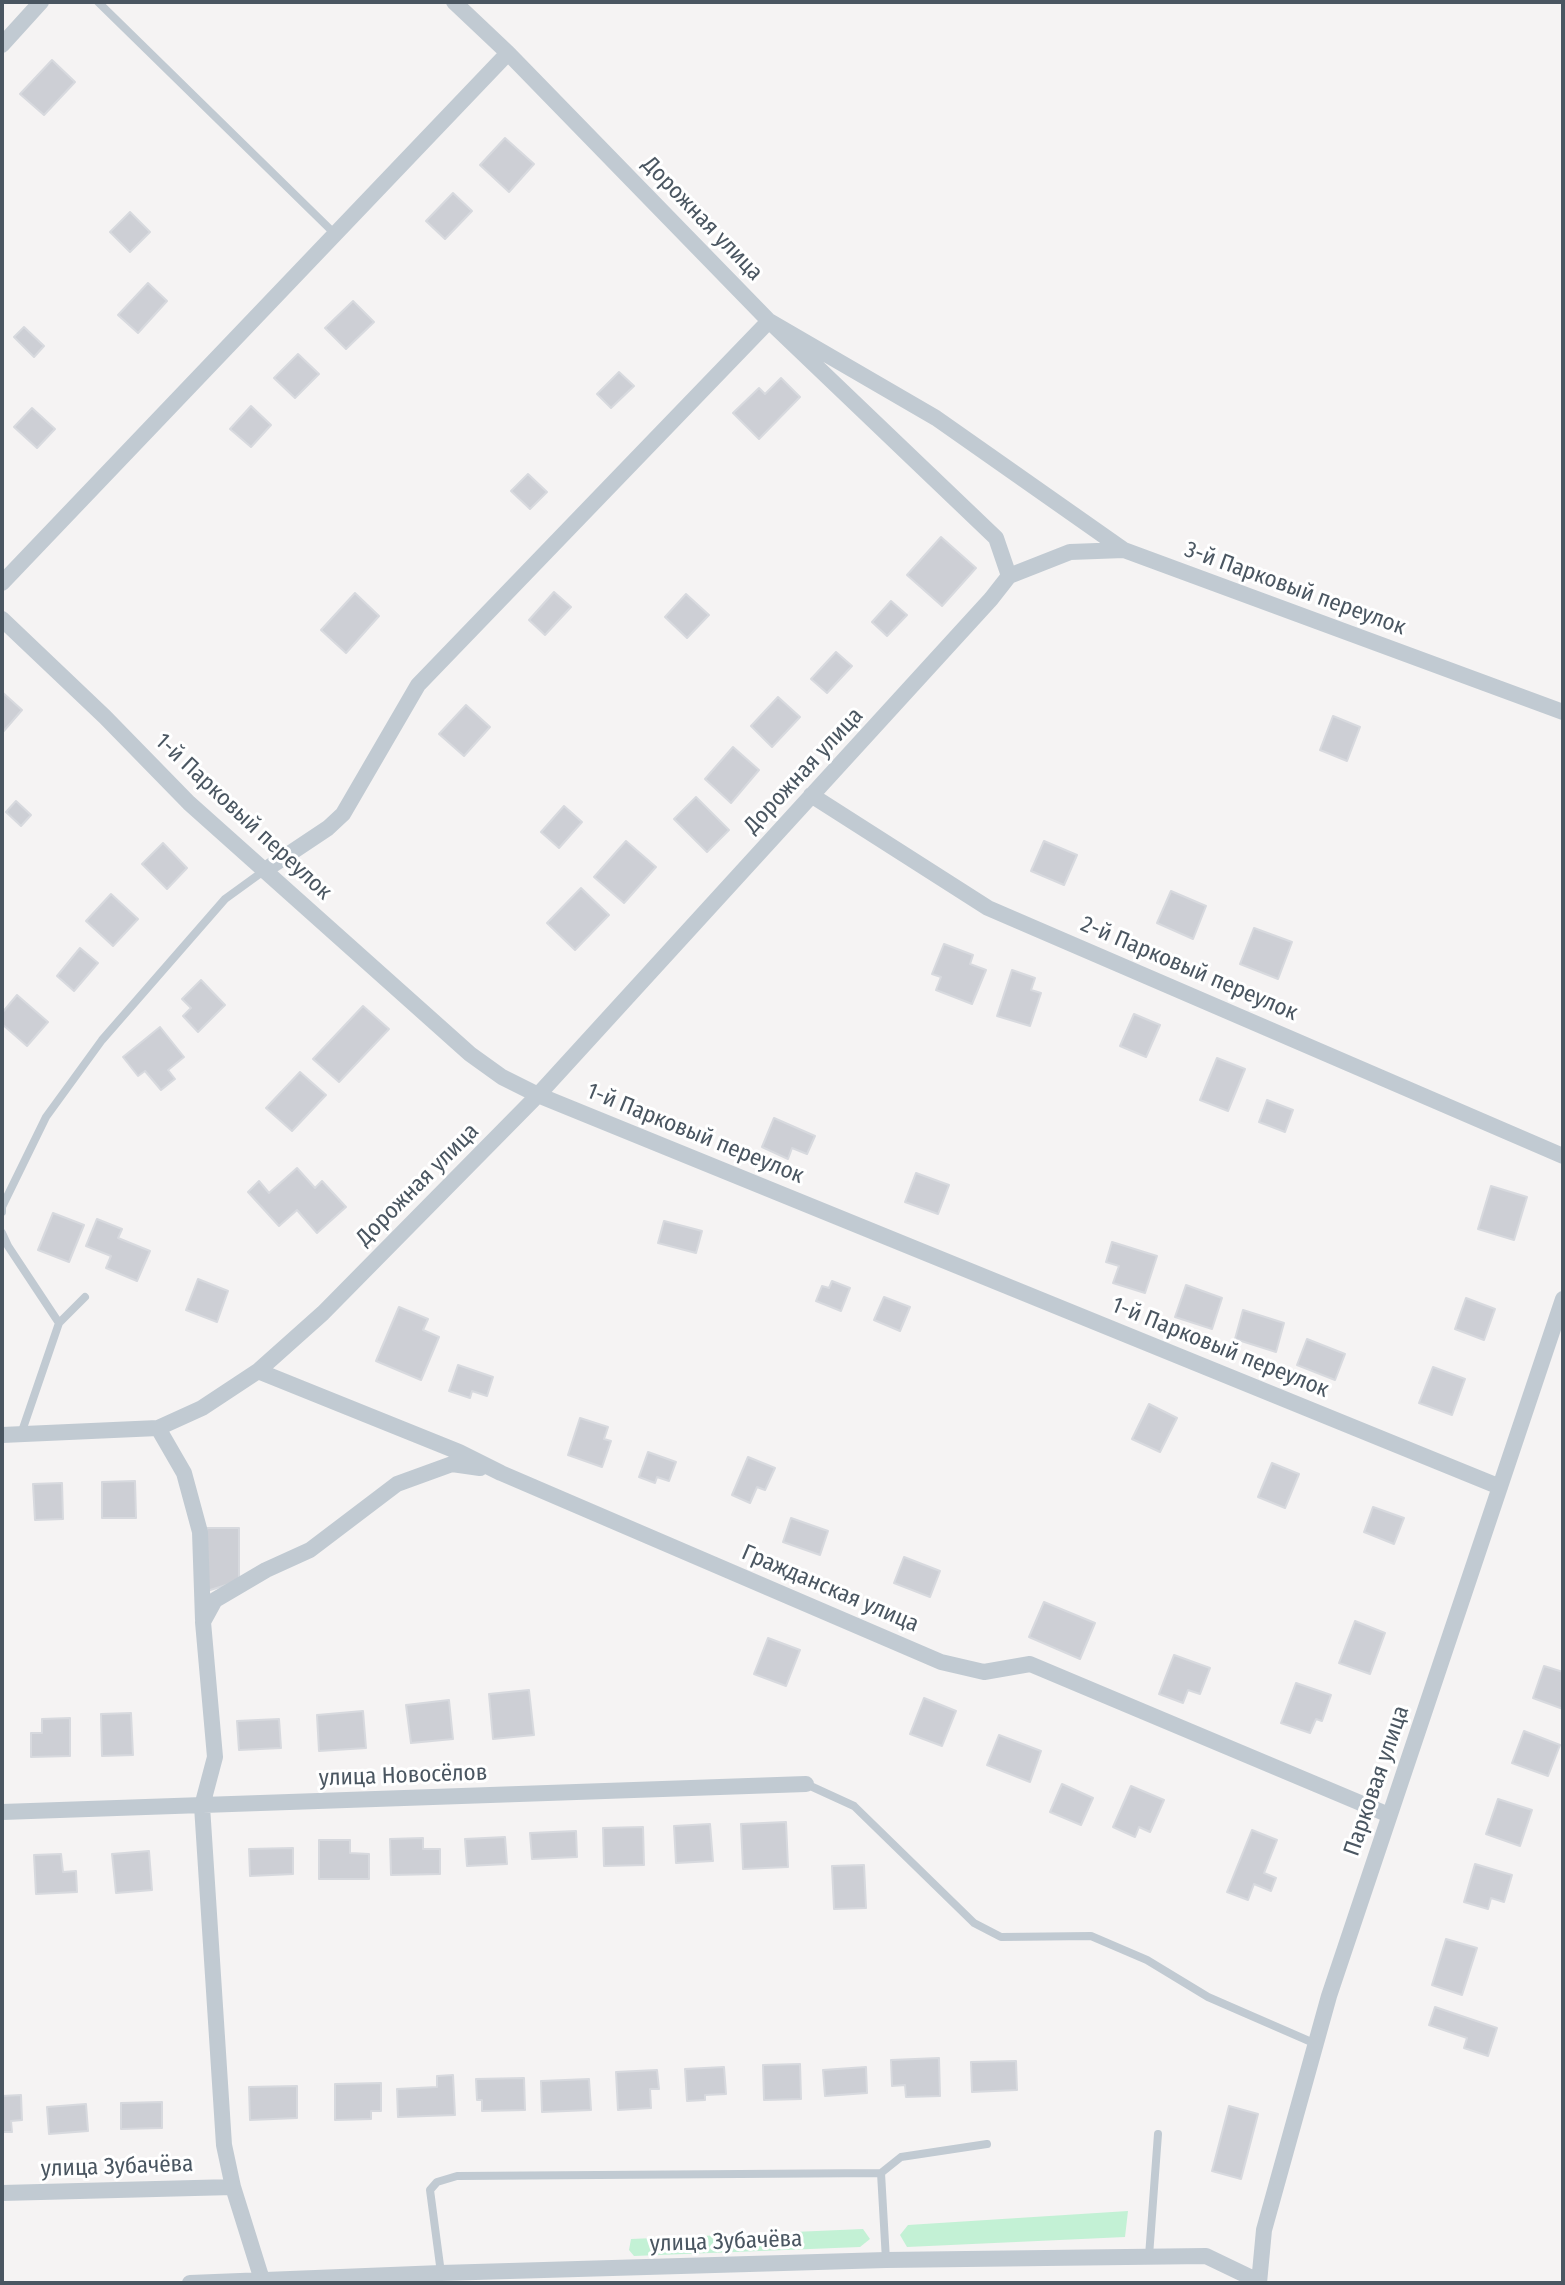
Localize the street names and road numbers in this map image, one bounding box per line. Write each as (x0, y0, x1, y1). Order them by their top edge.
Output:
street label: Дорожная улица (636, 151, 768, 287)
street label: 3-й Парковый переулок (1181, 536, 1409, 642)
street label: Дорожная улица (739, 702, 869, 840)
street label: 1-й Парковый переулок (149, 728, 337, 906)
street label: 2-й Парковый переулок (1076, 911, 1302, 1027)
street label: 1-й Парковый переулок (582, 1078, 808, 1190)
street label: Дорожная улица (351, 1118, 485, 1252)
street label: 1-й Парковый переулок (1107, 1292, 1333, 1404)
street label: Гражданская улица (737, 1539, 923, 1639)
street label: Парковая улица (1338, 1702, 1416, 1860)
street label: улица Новосёлов (318, 1759, 488, 1793)
street label: улица Зубачёва (40, 2151, 194, 2183)
street label: улица Зубачёва (649, 2226, 803, 2258)

